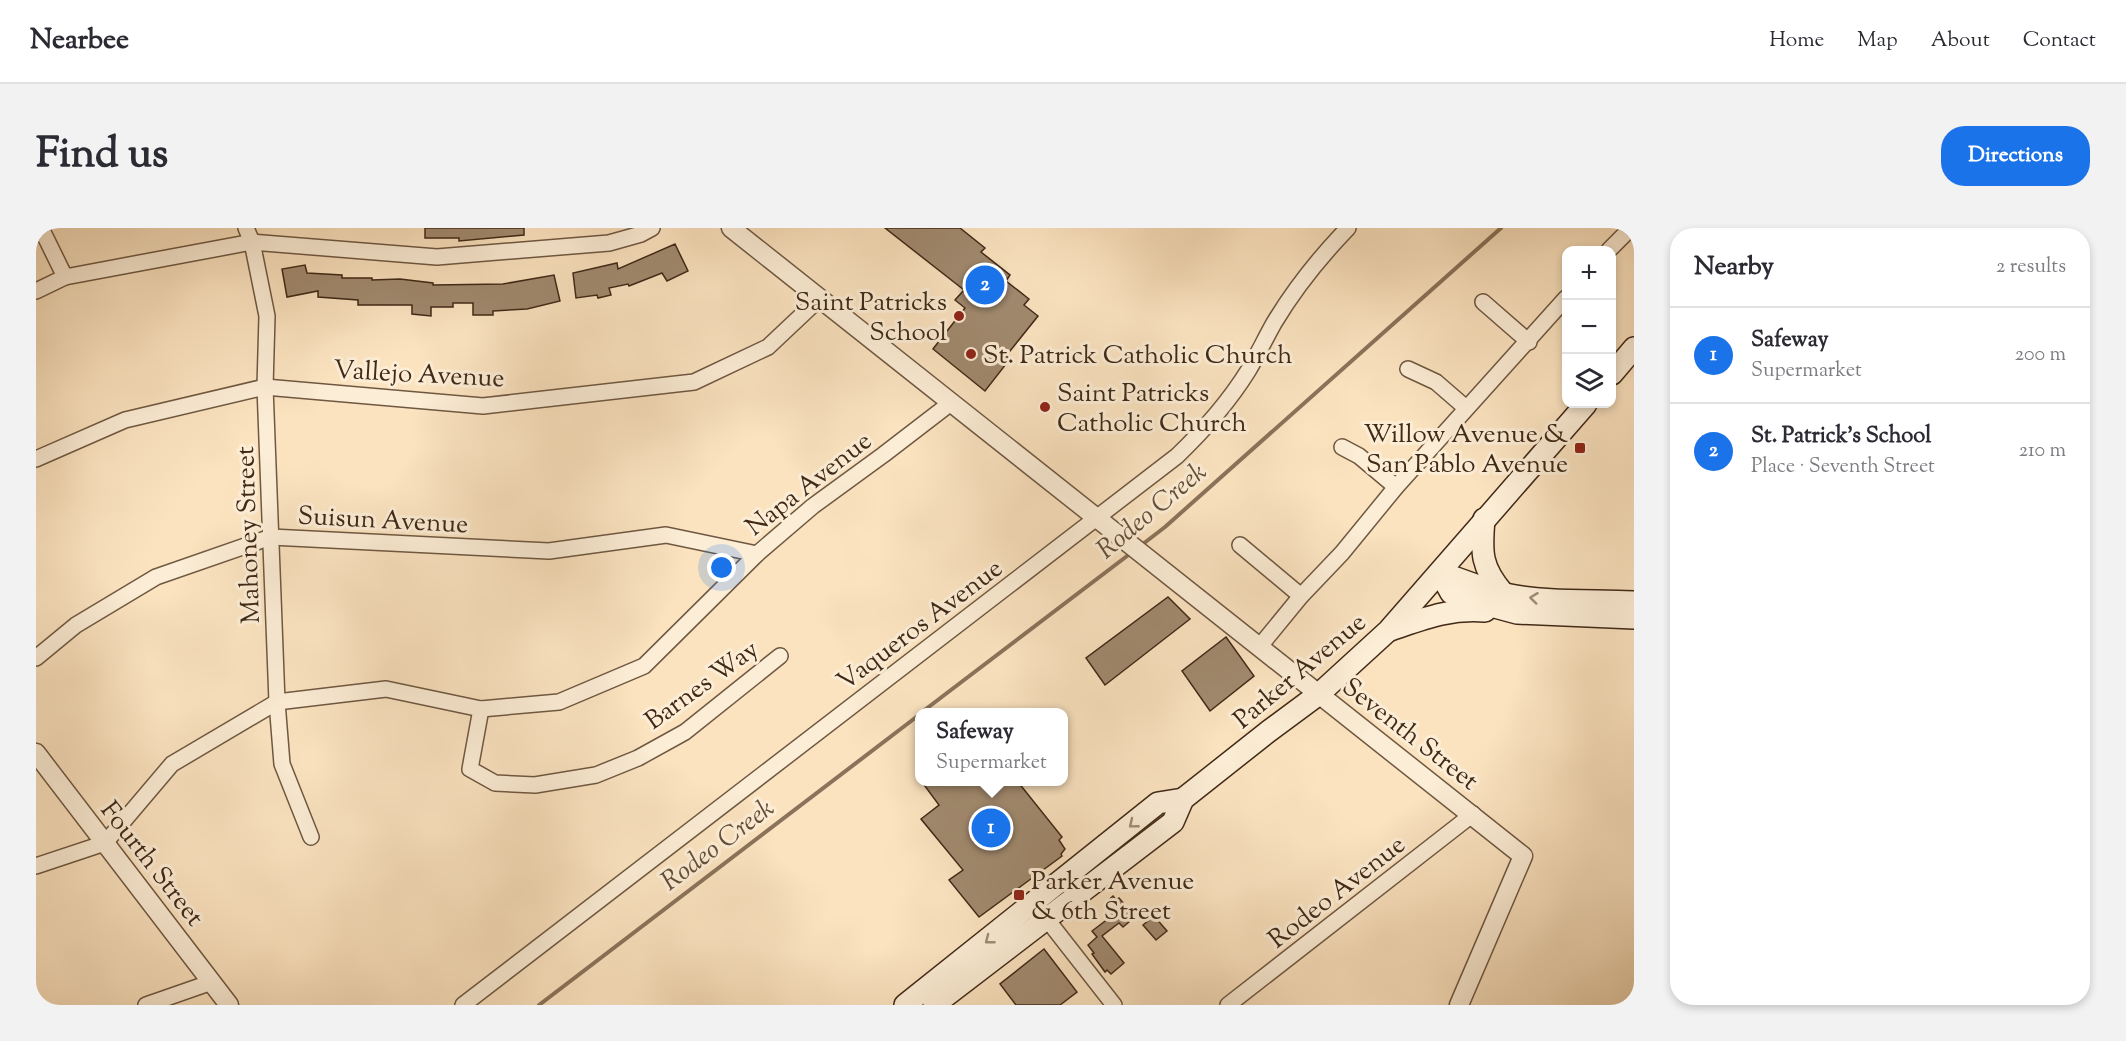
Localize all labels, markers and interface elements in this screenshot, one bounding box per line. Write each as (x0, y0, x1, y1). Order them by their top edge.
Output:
text: Nearbee (30, 21, 129, 61)
text: Home (1769, 26, 1824, 56)
text: Map (1857, 26, 1898, 56)
text: About (1931, 26, 1990, 56)
text: Contact (2023, 26, 2096, 56)
text: Find us (36, 126, 168, 186)
button: Directions (1941, 126, 2090, 186)
map controls (1562, 246, 1616, 408)
button: + (1562, 246, 1616, 300)
text: Nearby (1694, 249, 1774, 286)
text: 2 results (1996, 253, 2066, 282)
pin: 2 (966, 262, 1004, 308)
place label: Saint Patricks School (795, 285, 947, 352)
button: − (1562, 300, 1616, 354)
marker: Saint Patricks School (952, 309, 966, 323)
text: Safeway (1751, 325, 1829, 357)
place label: St. Patrick Catholic Church (983, 338, 1292, 375)
text: 1 (1710, 341, 1717, 370)
text: 200 m (2015, 341, 2066, 370)
marker: St. Patrick Catholic Church (964, 347, 978, 361)
street label: Vallejo Avenue (332, 353, 505, 398)
button: layers (1562, 354, 1616, 408)
text: Supermarket (1751, 357, 1862, 386)
place label: Saint Patricks Catholic Church (1057, 376, 1247, 443)
marker: Saint Patricks Catholic Church (1038, 400, 1052, 414)
place label: Willow Avenue & San Pablo Avenue (1364, 417, 1568, 484)
text: St. Patrick's School (1751, 421, 1931, 453)
street label: Napa Avenue (739, 424, 880, 546)
text: 2 (1709, 437, 1718, 466)
text: 210 m (2019, 437, 2066, 466)
marker: Willow Avenue & San Pablo Avenue (1573, 441, 1587, 455)
street label: Mahoney Street (228, 445, 271, 624)
text: Place · Seventh Street (1751, 453, 1935, 482)
water label: Rodeo Creek (1089, 454, 1216, 570)
street label: Suisun Avenue (297, 499, 469, 544)
street label: Vaqueros Avenue (830, 551, 1011, 701)
your location (707, 553, 736, 582)
one-way arrow (1529, 592, 1538, 605)
street label: Parker Avenue (1226, 605, 1375, 739)
street label: Barnes Way (638, 632, 767, 740)
street label: Seventh Street (1333, 670, 1486, 800)
popup (915, 708, 1068, 786)
text: Safeway (936, 717, 1014, 749)
text: Supermarket (936, 749, 1047, 778)
water label: Rodeo Creek (654, 790, 783, 902)
street label: Fourth Street (90, 794, 212, 935)
pin: 1 (972, 806, 1010, 850)
one-way arrow (1128, 816, 1139, 827)
street label: Rodeo Avenue (1261, 828, 1414, 958)
place label: Parker Avenue & 6th Street (1031, 864, 1195, 931)
marker: Parker Avenue & 6th Street (1012, 888, 1026, 902)
one-way arrow (985, 932, 996, 943)

